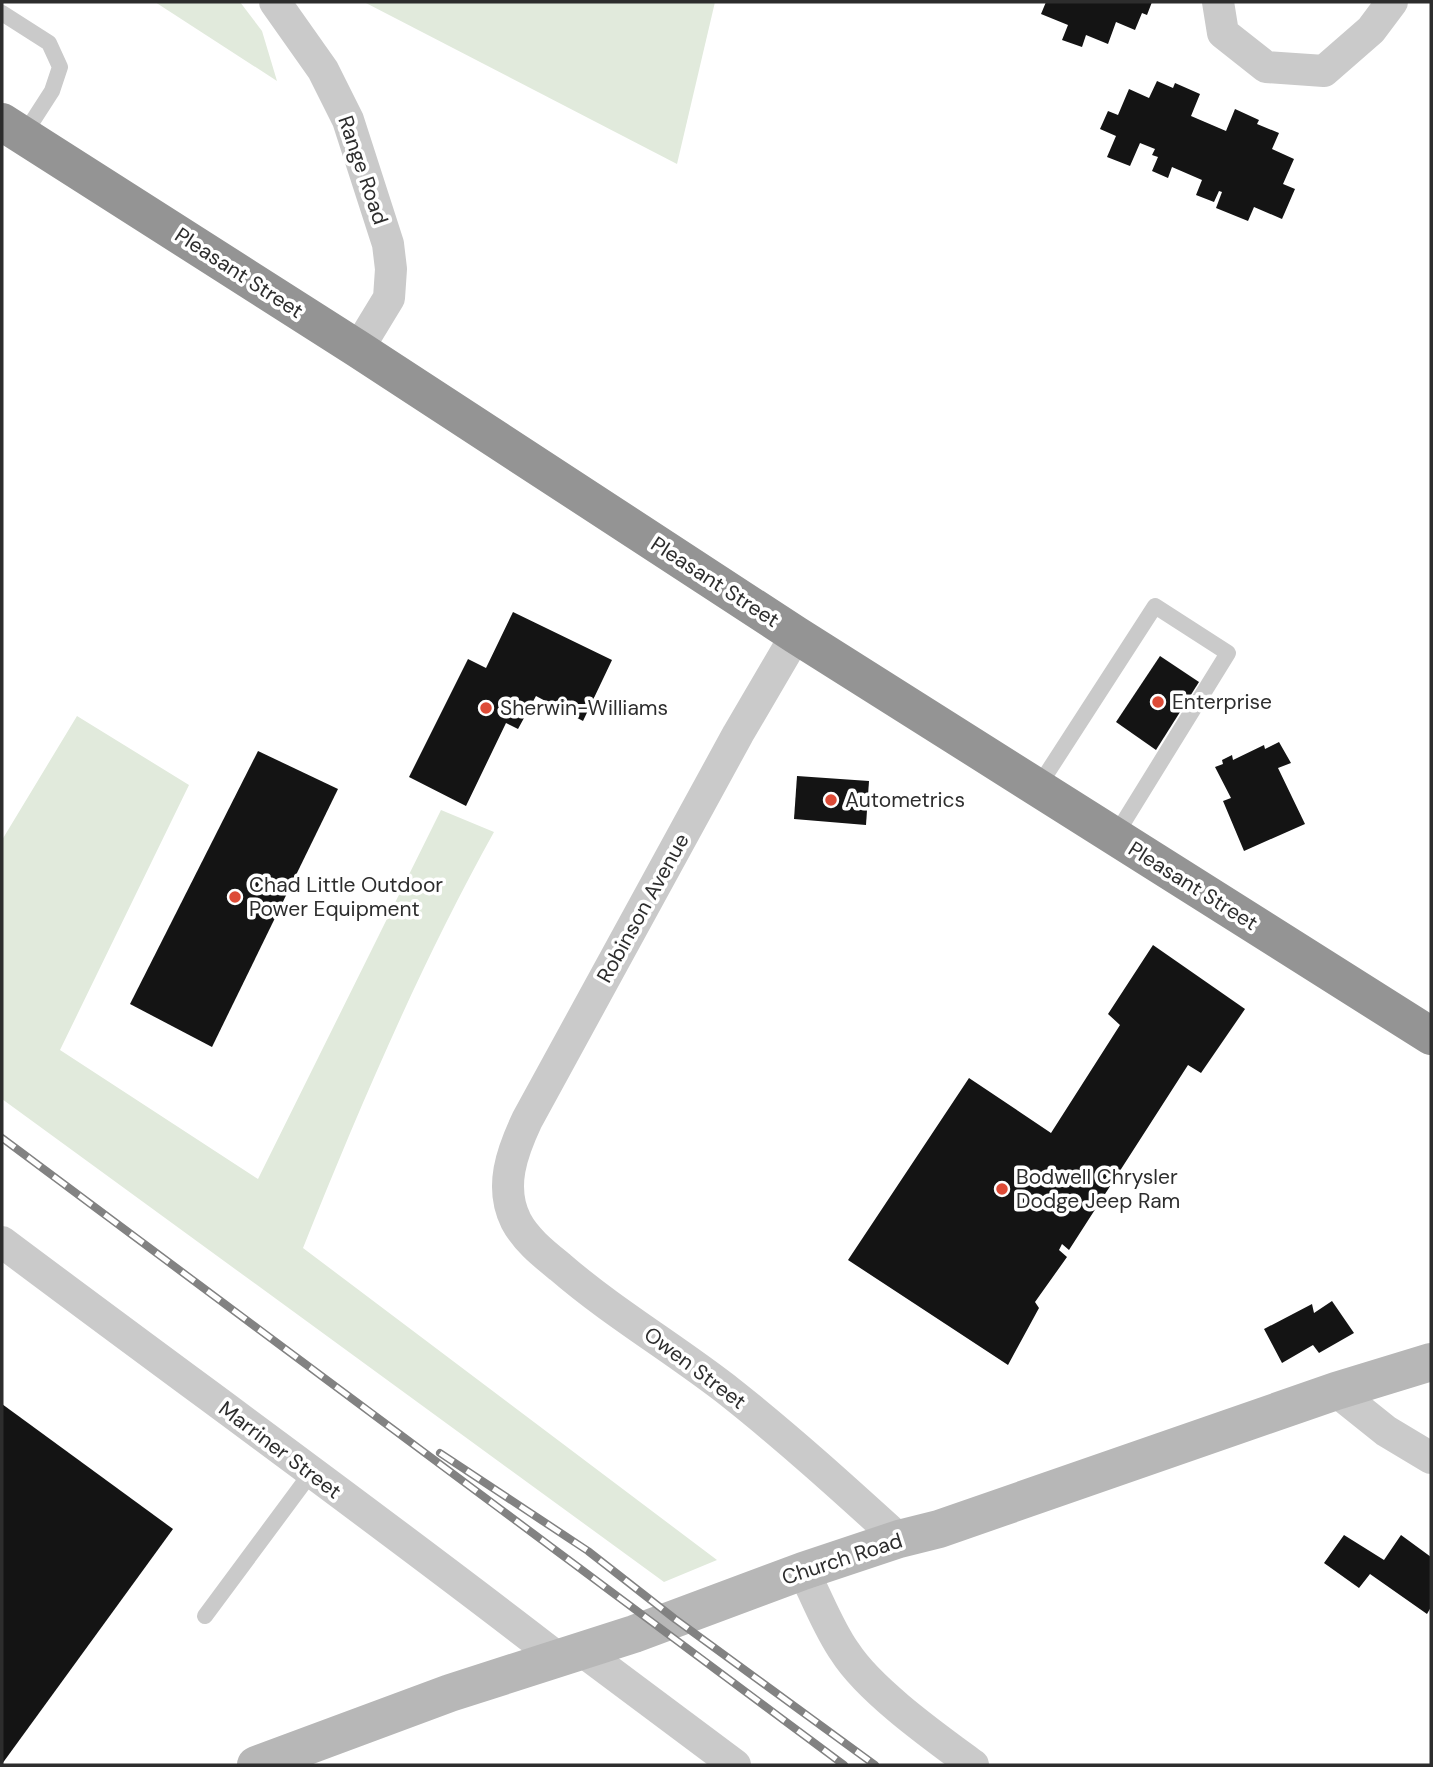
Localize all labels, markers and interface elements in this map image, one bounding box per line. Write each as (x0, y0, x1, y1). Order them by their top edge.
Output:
street label: Range Road (331, 112, 395, 228)
street label: Pleasant Street (169, 221, 309, 325)
street label: Pleasant Street (645, 530, 785, 634)
place label: Enterprise (1172, 688, 1272, 716)
place label: Sherwin-Williams (500, 694, 668, 722)
marker: Enterprise (1150, 694, 1166, 710)
marker: Sherwin-Williams (478, 700, 494, 716)
place label: Autometrics (845, 786, 965, 814)
marker: Autometrics (823, 792, 839, 808)
street label: Robinson Avenue (590, 828, 696, 988)
street label: Pleasant Street (1123, 835, 1263, 937)
place label: Chad Little Outdoor Power Equipment (249, 871, 443, 923)
marker: Chad Little Outdoor Power Equipment (227, 889, 243, 905)
place label: Bodwell Chrysler Dodge Jeep Ram (1016, 1163, 1180, 1215)
marker: Bodwell Chrysler Dodge Jeep Ram (994, 1181, 1010, 1197)
street label: Owen Street (638, 1320, 752, 1416)
street label: Marriner Street (213, 1395, 347, 1505)
street label: Church Road (778, 1526, 906, 1592)

